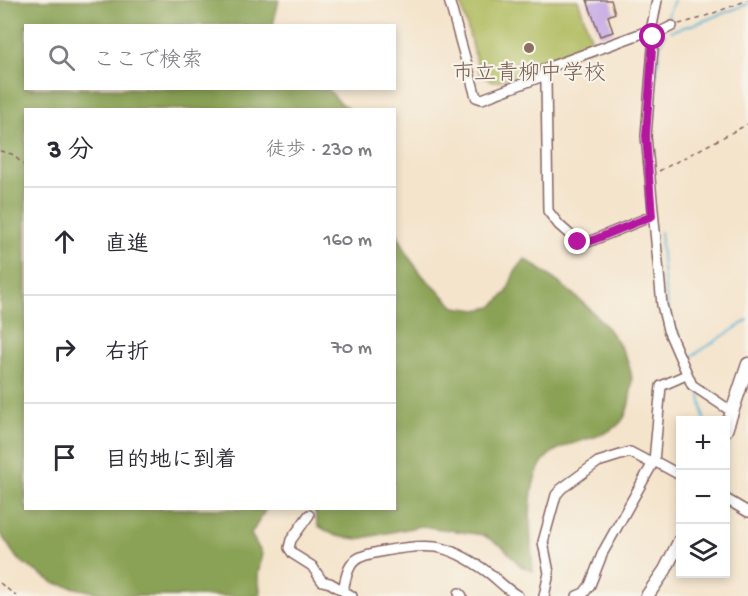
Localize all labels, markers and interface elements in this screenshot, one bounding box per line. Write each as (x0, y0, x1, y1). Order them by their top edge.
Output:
route start (639, 23, 665, 49)
search box (24, 24, 396, 90)
icon: search (45, 41, 78, 74)
marker: 市立青柳中学校 (522, 41, 536, 55)
text: ここで検索 (93, 49, 203, 75)
place label: 市立青柳中学校 (452, 60, 606, 88)
text: 3 分 (48, 137, 94, 168)
text: 徒歩 · 230 m (266, 140, 372, 163)
icon: ahead (48, 225, 81, 258)
route end (564, 228, 590, 254)
text: 160 m (323, 230, 372, 253)
text: 直進 (105, 233, 149, 259)
icon: right (48, 333, 81, 366)
text: 70 m (331, 338, 372, 361)
text: 右折 (105, 341, 149, 367)
map controls (676, 416, 730, 578)
button: + (676, 416, 730, 470)
icon: arrive (48, 441, 81, 474)
text: 目的地に到着 (105, 449, 237, 475)
button: − (676, 470, 730, 524)
button: layers (676, 524, 730, 578)

